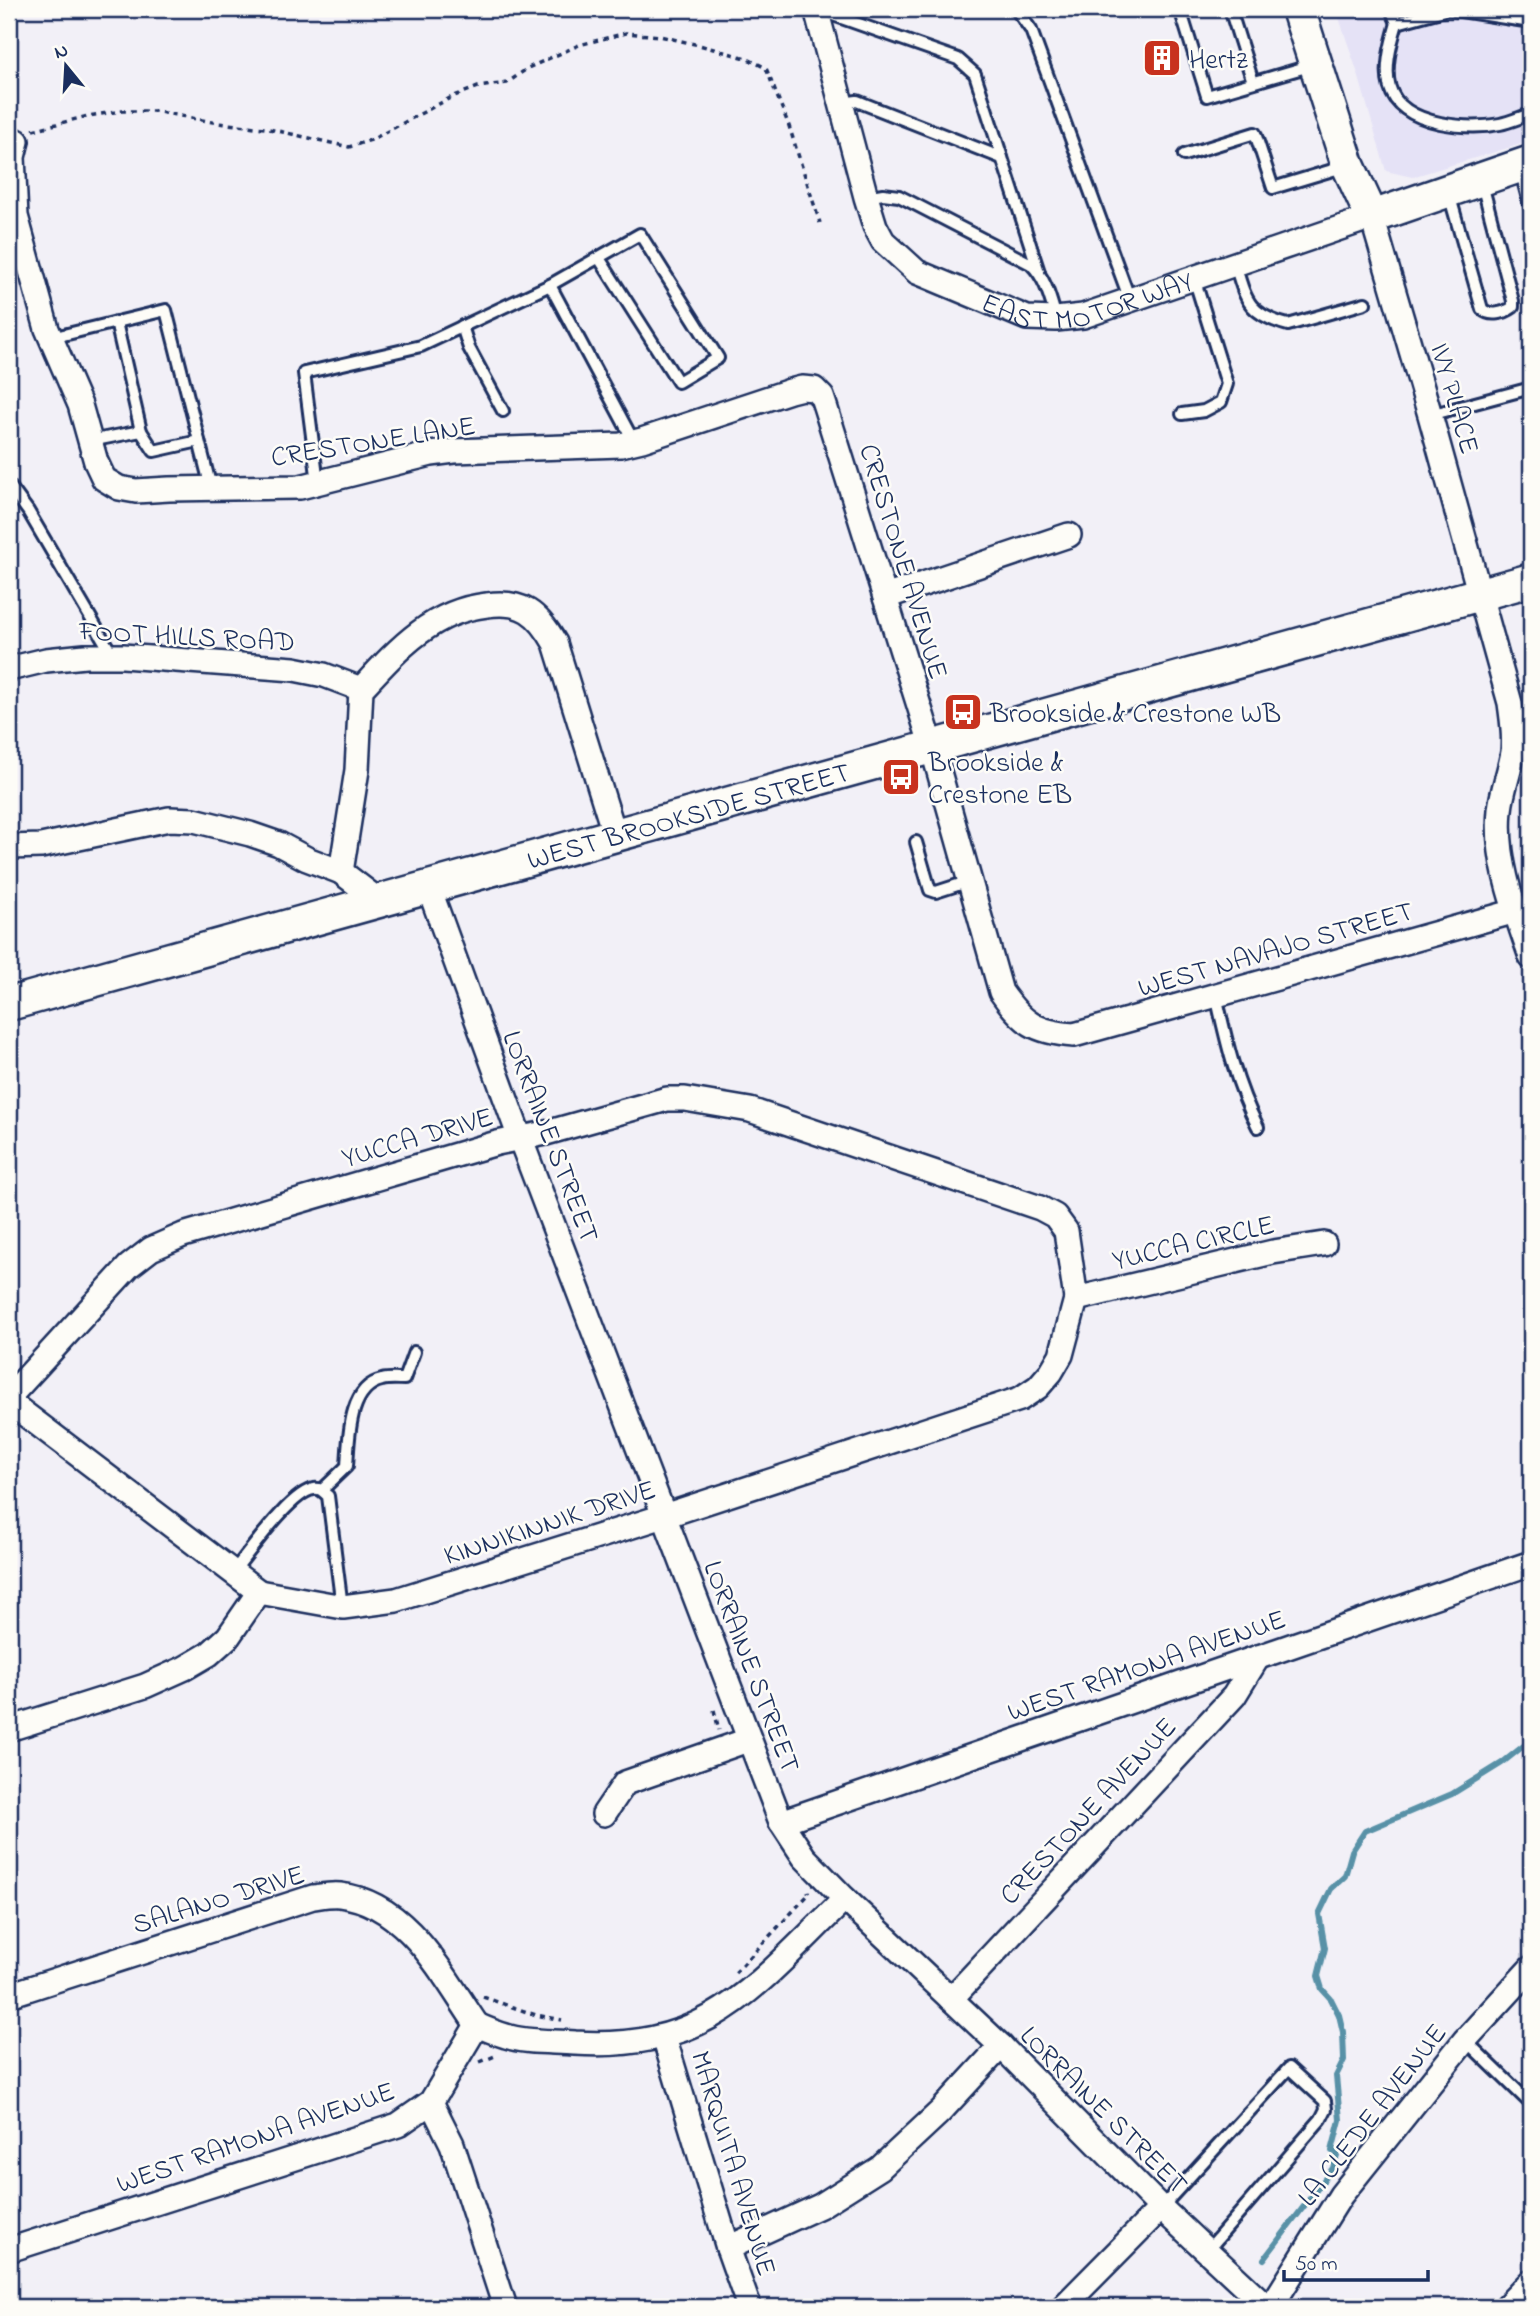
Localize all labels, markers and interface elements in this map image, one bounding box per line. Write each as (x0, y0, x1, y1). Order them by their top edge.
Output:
north arrow (32, 32, 102, 102)
text: N (51, 37, 72, 67)
building icon: Hertz (1141, 37, 1183, 79)
place label: Hertz (1189, 41, 1248, 82)
street label: EAST MOTOR WAY (974, 263, 1199, 343)
street label: IVY PLACE (1417, 338, 1488, 459)
street label: CRESTONE LANE (268, 407, 479, 480)
street label: CRESTONE AVENUE (846, 439, 957, 685)
street label: FOOT HILLS ROAD (77, 612, 296, 665)
bus stop icon: Brookside & Crestone WB (942, 691, 984, 733)
place label: Brookside & Crestone WB (989, 695, 1281, 736)
place label: Brookside & Crestone EB (927, 744, 1072, 817)
street label: WEST BROOKSIDE STREET (523, 754, 855, 883)
bus stop icon: Brookside & Crestone EB (880, 756, 922, 798)
street label: WEST NAVAJO STREET (1133, 892, 1418, 1010)
street label: LORRAINE STREET (489, 1025, 608, 1249)
street label: YUCCA DRIVE (337, 1098, 498, 1181)
street label: YUCCA CIRCLE (1109, 1206, 1279, 1283)
street label: KINNIKINNIK DRIVE (439, 1471, 661, 1578)
street label: LORRAINE STREET (690, 1555, 809, 1779)
street label: WEST RAMONA AVENUE (1002, 1600, 1292, 1734)
street label: CRESTONE AVENUE (991, 1709, 1188, 1916)
street label: SALANO DRIVE (128, 1856, 310, 1947)
street label: LA CLEDE AVENUE (1289, 2016, 1458, 2217)
street label: LORRAINE STREET (1009, 2018, 1196, 2205)
street label: MARQUITA AVENUE (678, 2046, 785, 2282)
street label: WEST RAMONA AVENUE (111, 2072, 401, 2206)
scale bar (1284, 2239, 1428, 2283)
text: 50 m (1295, 2250, 1338, 2280)

